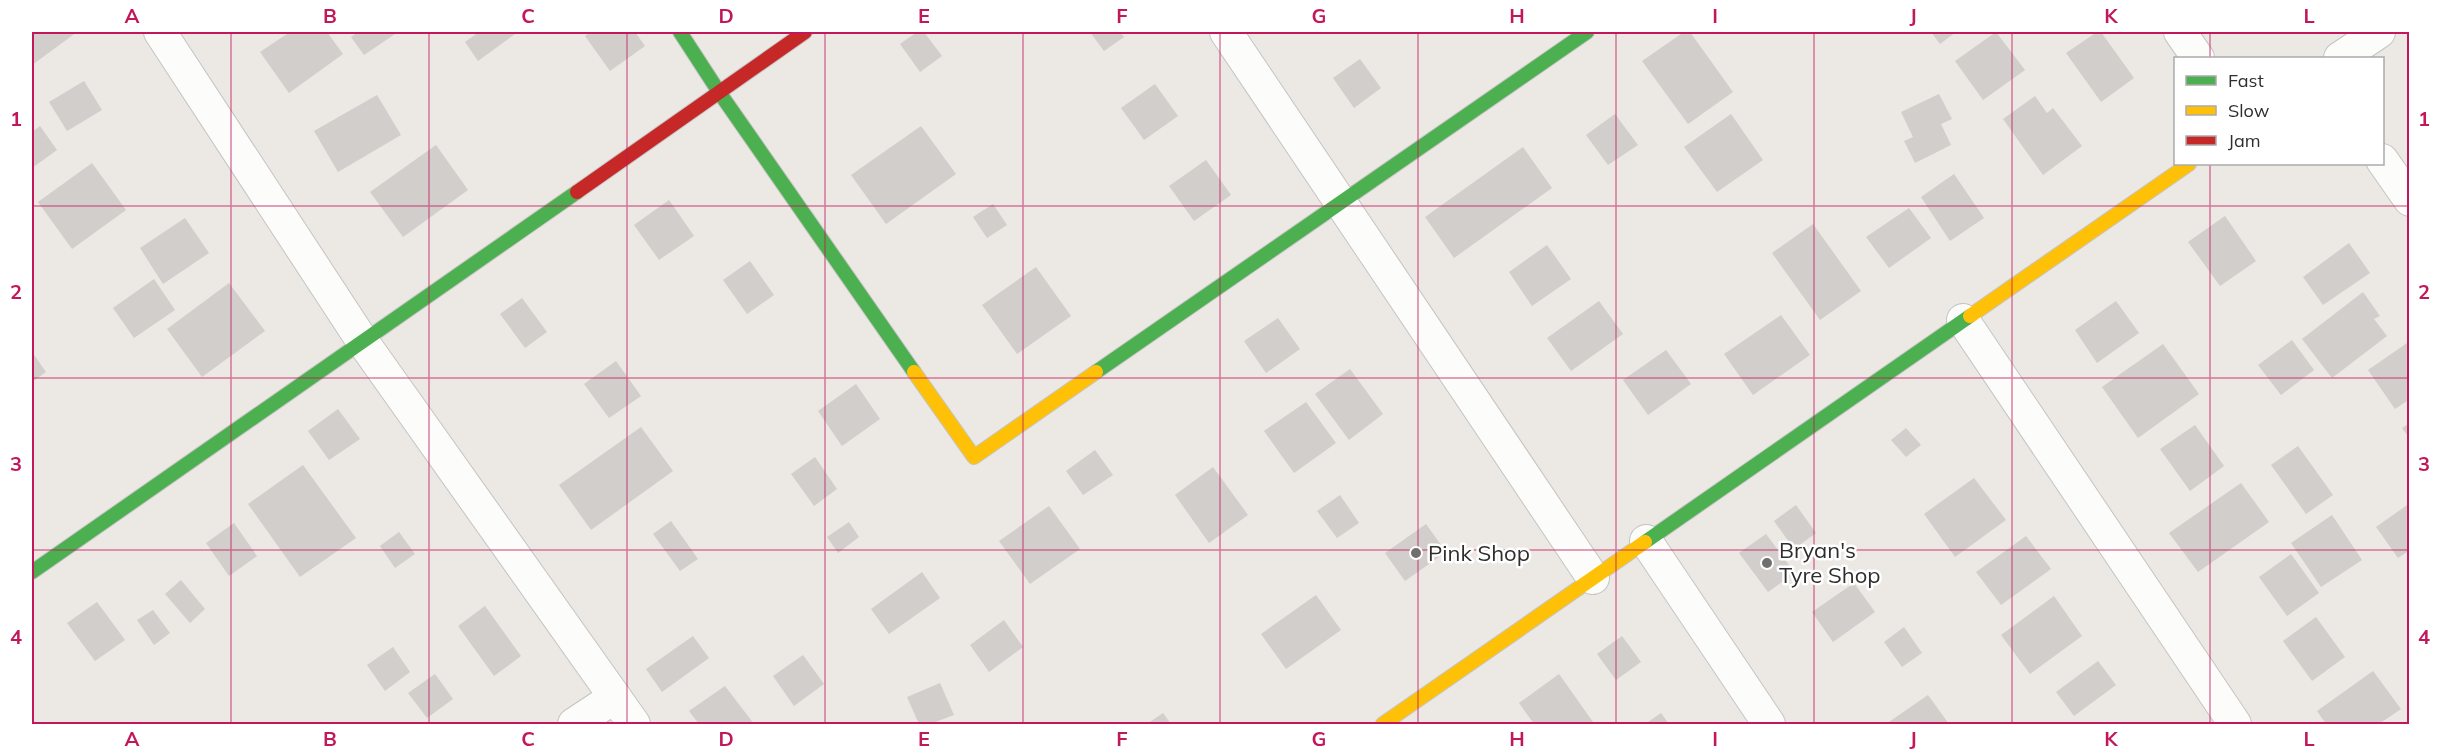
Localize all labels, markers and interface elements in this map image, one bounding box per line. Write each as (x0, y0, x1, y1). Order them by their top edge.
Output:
text: A (125, 3, 140, 28)
text: B (323, 3, 337, 28)
text: C (521, 3, 535, 28)
text: D (718, 3, 734, 28)
text: E (918, 3, 930, 28)
text: F (1116, 3, 1128, 28)
text: G (1312, 3, 1326, 28)
text: H (1509, 3, 1525, 28)
text: I (1712, 3, 1718, 28)
text: J (1909, 3, 1917, 28)
text: K (2104, 3, 2118, 28)
text: L (2303, 3, 2315, 28)
legend (2174, 57, 2384, 165)
text: Fast (2228, 69, 2264, 92)
text: Slow (2228, 99, 2270, 122)
text: 1 (10, 106, 22, 131)
text: 1 (2418, 106, 2430, 131)
text: Jam (2228, 129, 2261, 152)
text: 2 (10, 279, 22, 304)
text: 2 (2418, 279, 2430, 304)
text: 3 (10, 451, 22, 476)
text: 3 (2418, 451, 2430, 476)
place label: Bryan's Tyre Shop (1779, 536, 1880, 589)
place label: Pink Shop (1428, 539, 1530, 567)
marker: Pink Shop (1409, 546, 1423, 560)
marker: Bryan's Tyre Shop (1760, 556, 1774, 570)
text: 4 (10, 624, 22, 649)
text: 4 (2418, 624, 2430, 649)
text: A (125, 726, 140, 751)
text: B (323, 726, 337, 751)
text: C (521, 726, 535, 751)
text: D (718, 726, 734, 751)
text: E (918, 726, 930, 751)
text: F (1116, 726, 1128, 751)
text: G (1312, 726, 1326, 751)
text: H (1509, 726, 1525, 751)
text: I (1712, 726, 1718, 751)
text: J (1909, 726, 1917, 751)
text: K (2104, 726, 2118, 751)
text: L (2303, 726, 2315, 751)

